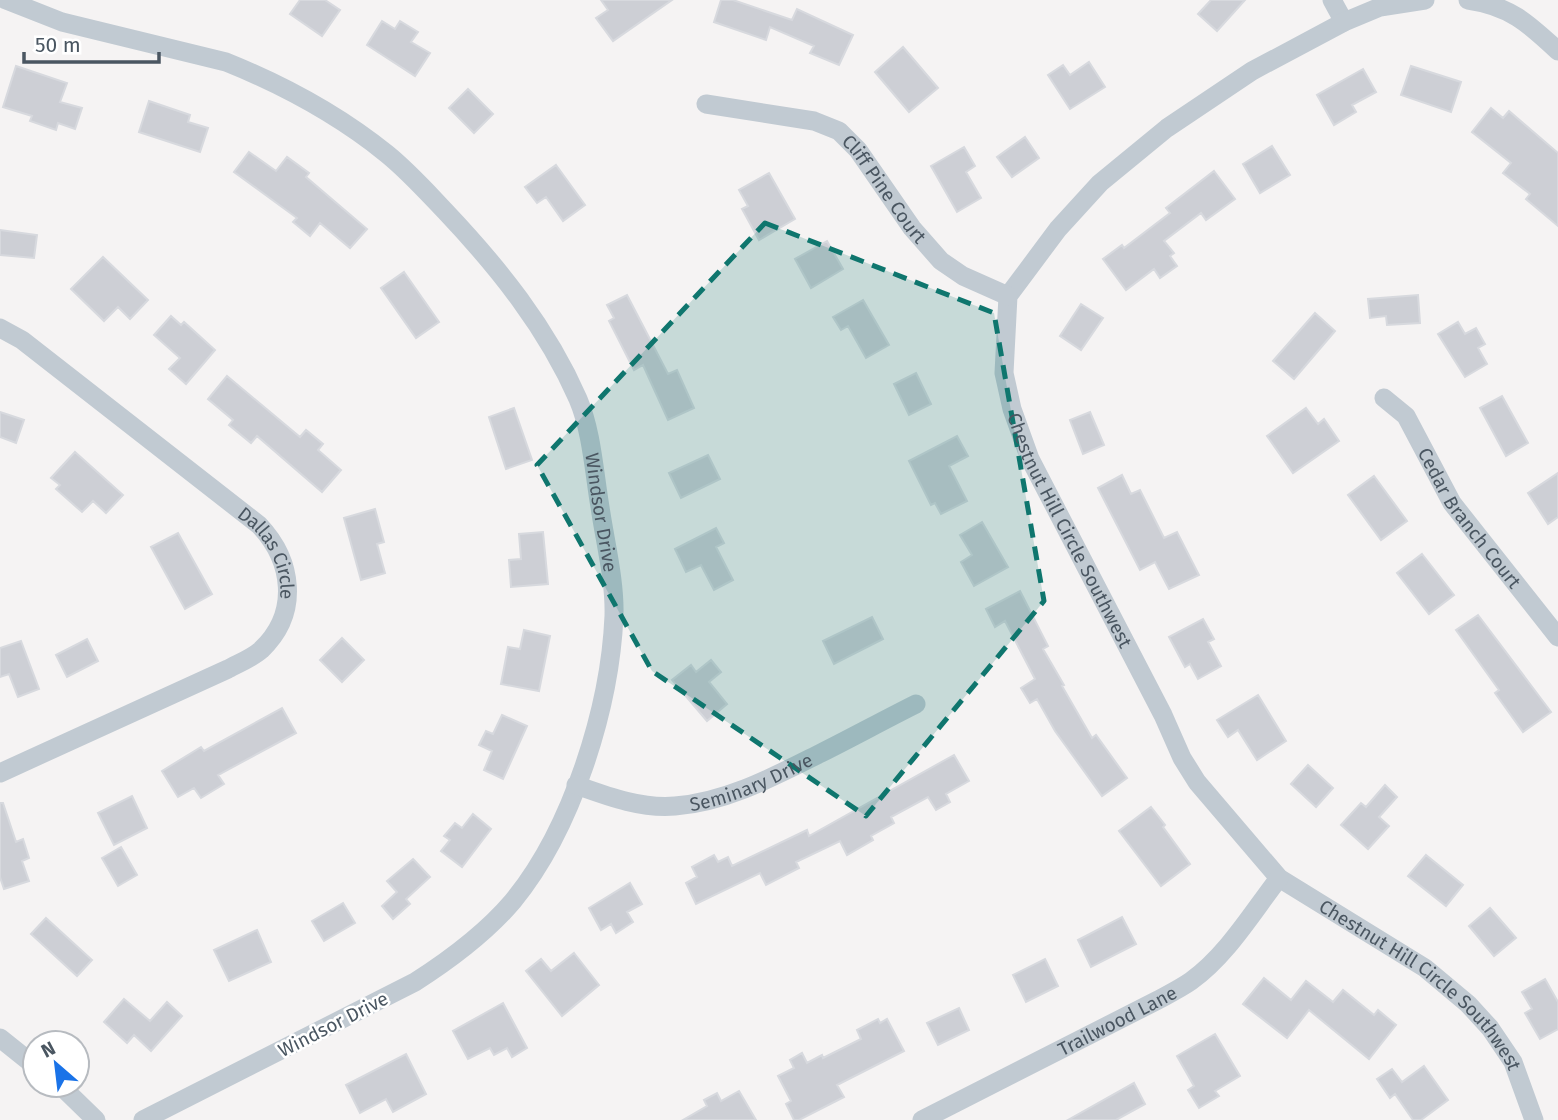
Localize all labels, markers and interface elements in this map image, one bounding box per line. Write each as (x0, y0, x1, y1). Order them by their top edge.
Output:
scale bar (24, 21, 159, 65)
text: 50 m (35, 32, 81, 58)
street label: Cliff Pine Court (837, 130, 931, 248)
street label: Chestnut Hill Circle Southwest (1002, 410, 1137, 652)
street label: Cedar Branch Court (1413, 444, 1526, 593)
street label: Windsor Drive (580, 451, 622, 574)
street label: Dallas Circle (233, 502, 299, 600)
street label: Seminary Drive (688, 748, 816, 816)
street label: Chestnut Hill Circle Southwest (1315, 895, 1526, 1073)
street label: Trailwood Lane (1054, 981, 1181, 1061)
street label: Windsor Drive (274, 987, 392, 1062)
north arrow (21, 1029, 91, 1099)
text: N (37, 1036, 59, 1063)

